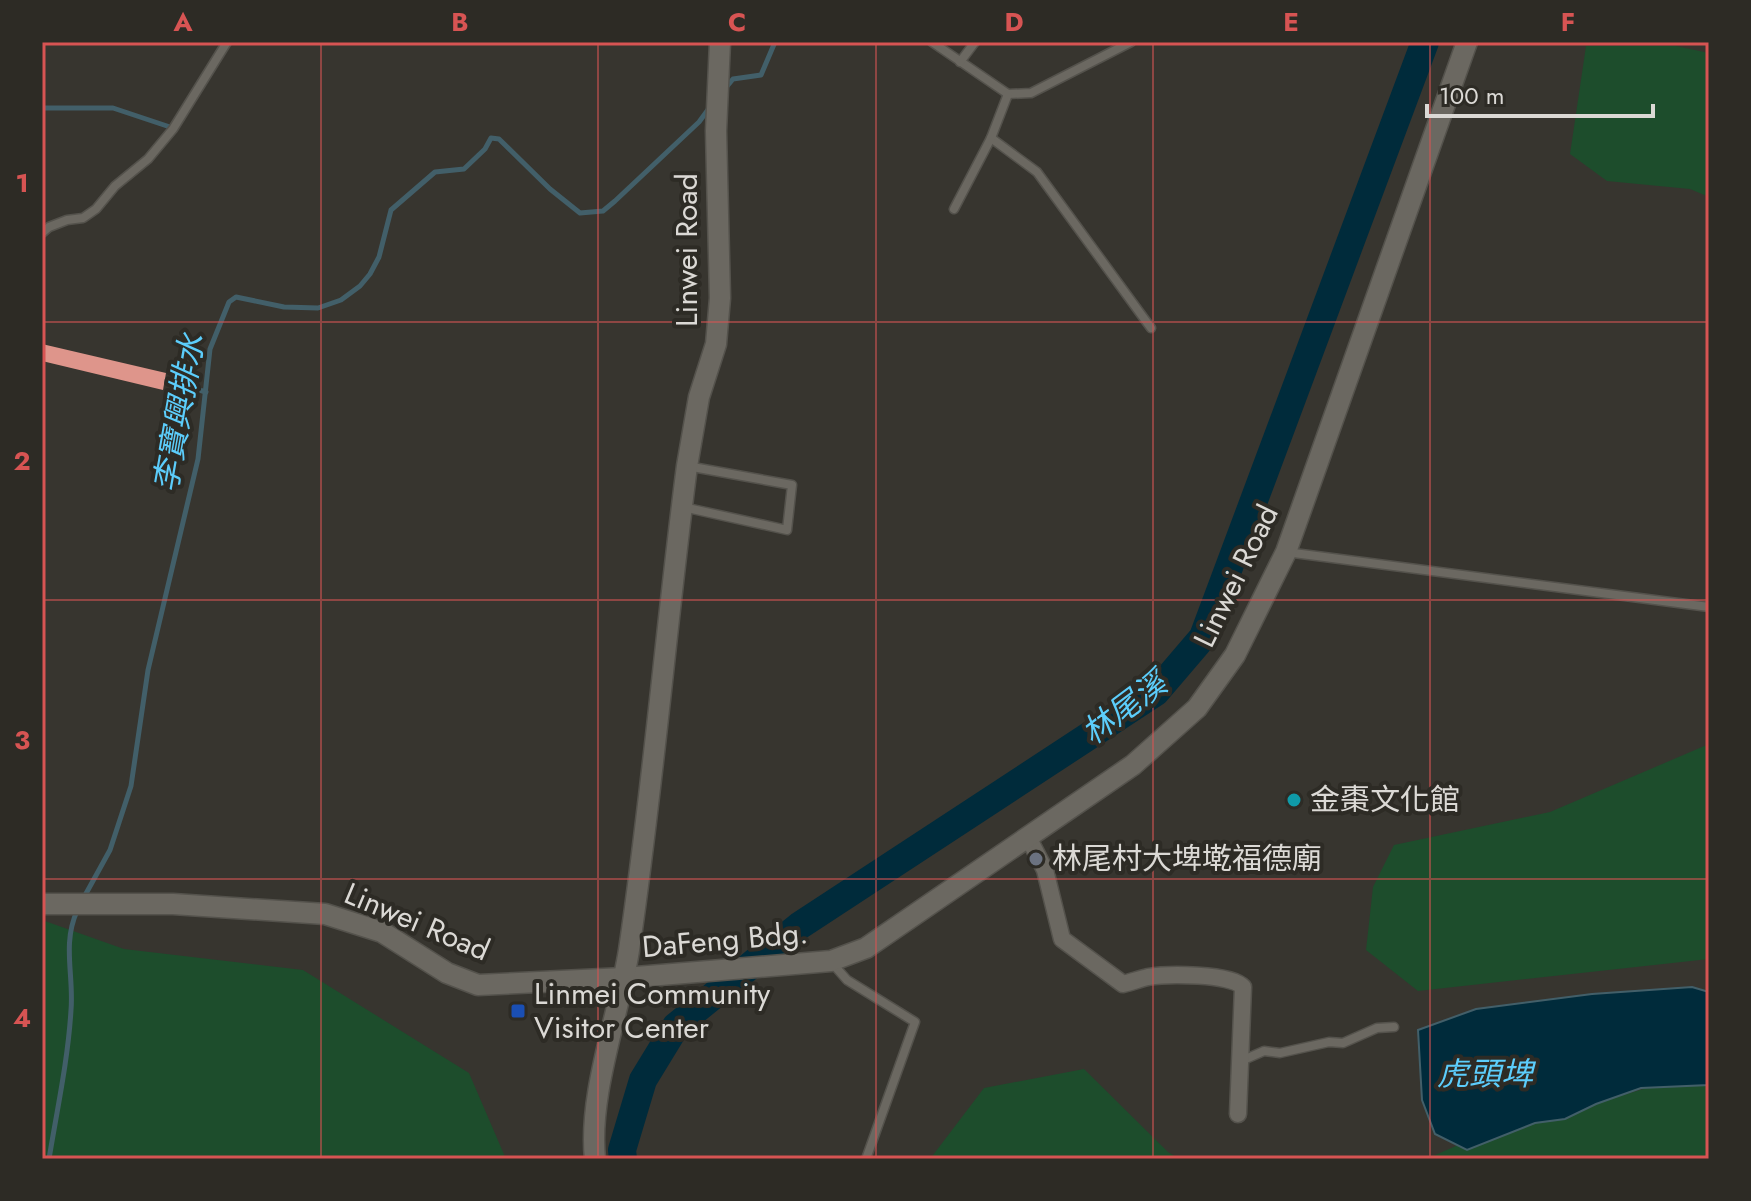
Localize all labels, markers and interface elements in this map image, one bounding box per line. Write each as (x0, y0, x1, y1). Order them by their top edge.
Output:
text: A (172, 3, 193, 41)
text: B (451, 3, 469, 41)
text: C (728, 3, 746, 41)
text: D (1004, 3, 1024, 41)
text: E (1283, 3, 1299, 41)
text: F (1561, 3, 1575, 41)
scale bar (1427, 68, 1653, 118)
text: 100 m (1439, 78, 1505, 113)
text: 1 (15, 164, 29, 202)
street label: Linwei Road (665, 173, 708, 327)
water label: 李寶興排水 (142, 328, 216, 496)
text: 2 (13, 442, 31, 480)
street label: Linwei Road (1183, 497, 1289, 654)
water label: 林尾溪 (1072, 658, 1179, 755)
text: 3 (14, 721, 30, 759)
place label: 金棗文化館 (1310, 778, 1460, 821)
marker: 金棗文化館 (1285, 791, 1303, 809)
place label: 林尾村大埤墘福德廟 (1052, 837, 1322, 880)
marker: 林尾村大埤墘福德廟 (1027, 850, 1045, 868)
street label: Linwei Road (338, 872, 496, 971)
street label: DaFeng Bdg. (640, 911, 810, 968)
place label: Linmei Community Visitor Center (534, 972, 771, 1049)
text: 4 (13, 999, 31, 1037)
marker: Linmei Community Visitor Center (509, 1002, 527, 1020)
water label: 虎頭埤 (1437, 1051, 1537, 1097)

